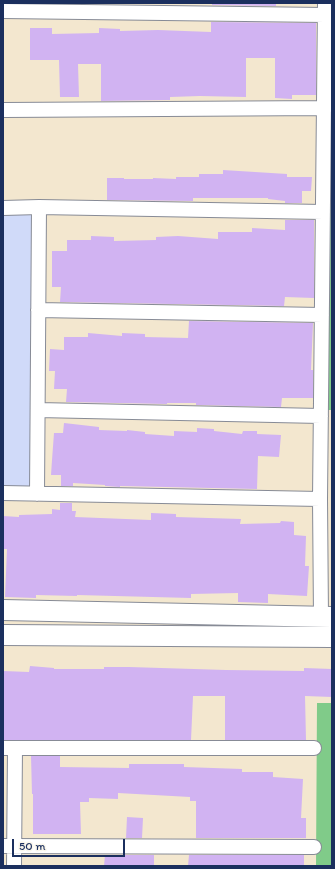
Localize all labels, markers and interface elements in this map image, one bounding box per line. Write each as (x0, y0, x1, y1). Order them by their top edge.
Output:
scale bar (14, 831, 127, 857)
text: 50 m (19, 839, 45, 853)

